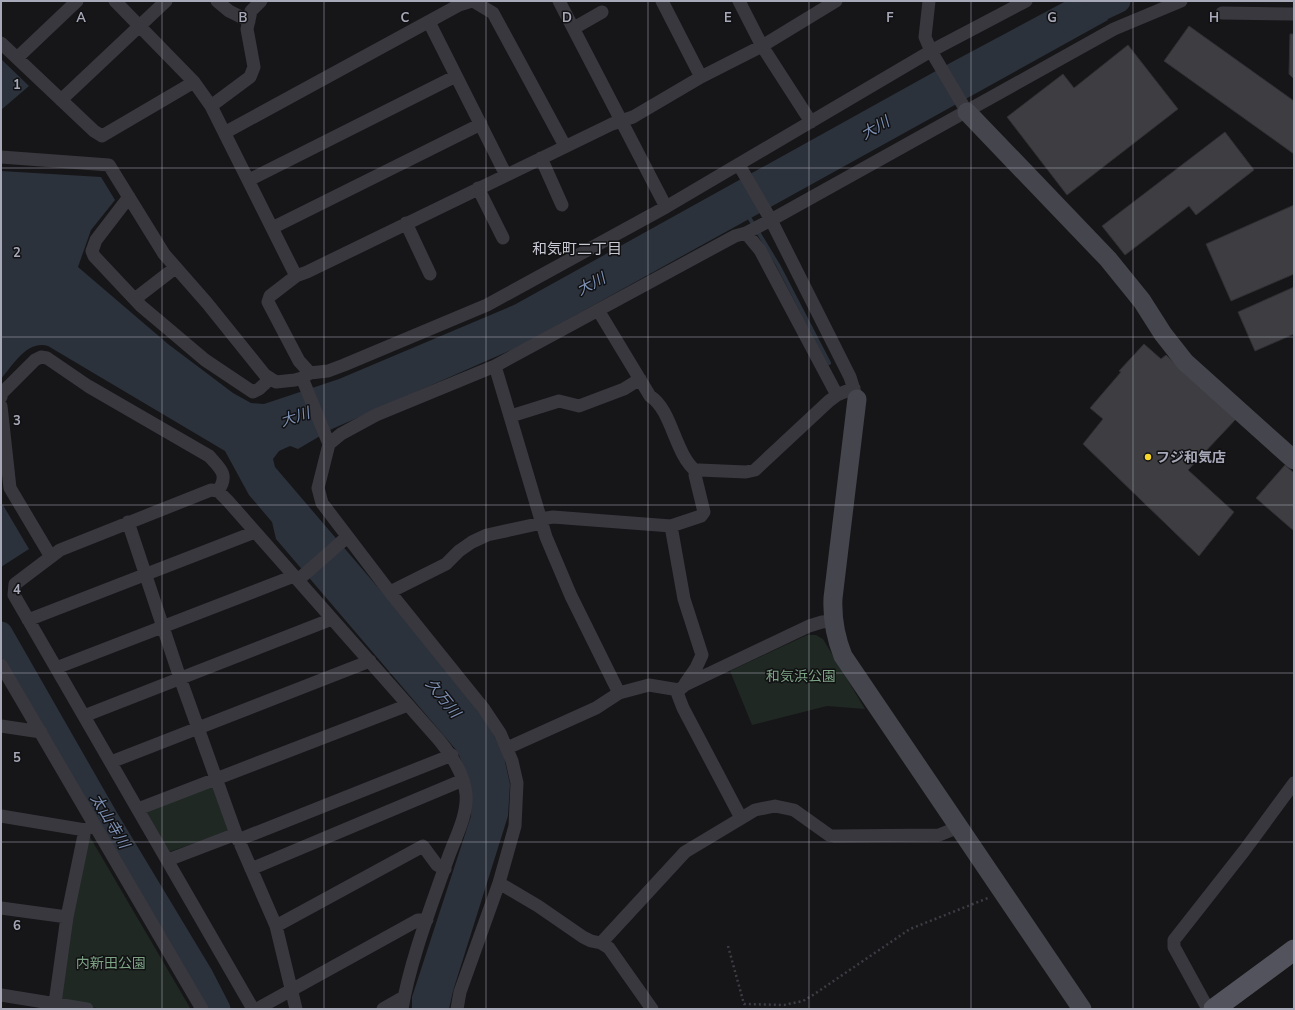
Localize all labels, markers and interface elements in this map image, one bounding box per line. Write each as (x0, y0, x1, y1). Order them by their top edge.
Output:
text: A (76, 9, 86, 27)
text: B (239, 9, 248, 27)
text: C (401, 9, 410, 27)
text: D (562, 9, 572, 27)
text: E (724, 9, 732, 27)
text: F (886, 9, 894, 27)
text: G (1047, 9, 1057, 27)
text: H (1209, 9, 1219, 27)
text: 1 (13, 76, 21, 94)
water label: 大川 (857, 111, 895, 144)
district label: 和気町二丁目 (532, 239, 622, 259)
text: 2 (13, 244, 21, 262)
water label: 大川 (573, 267, 611, 300)
water label: 大川 (278, 402, 314, 431)
text: 3 (13, 412, 21, 430)
place label: フジ和気店 (1156, 448, 1226, 467)
marker: フジ和気店 (1143, 452, 1153, 462)
text: 4 (13, 581, 21, 599)
park label: 和気浜公園 (766, 667, 836, 686)
water label: 久万川 (421, 674, 466, 723)
text: 5 (13, 749, 21, 767)
water label: 太山寺川 (86, 790, 135, 854)
text: 6 (13, 917, 21, 935)
park label: 内新田公園 (76, 954, 146, 973)

